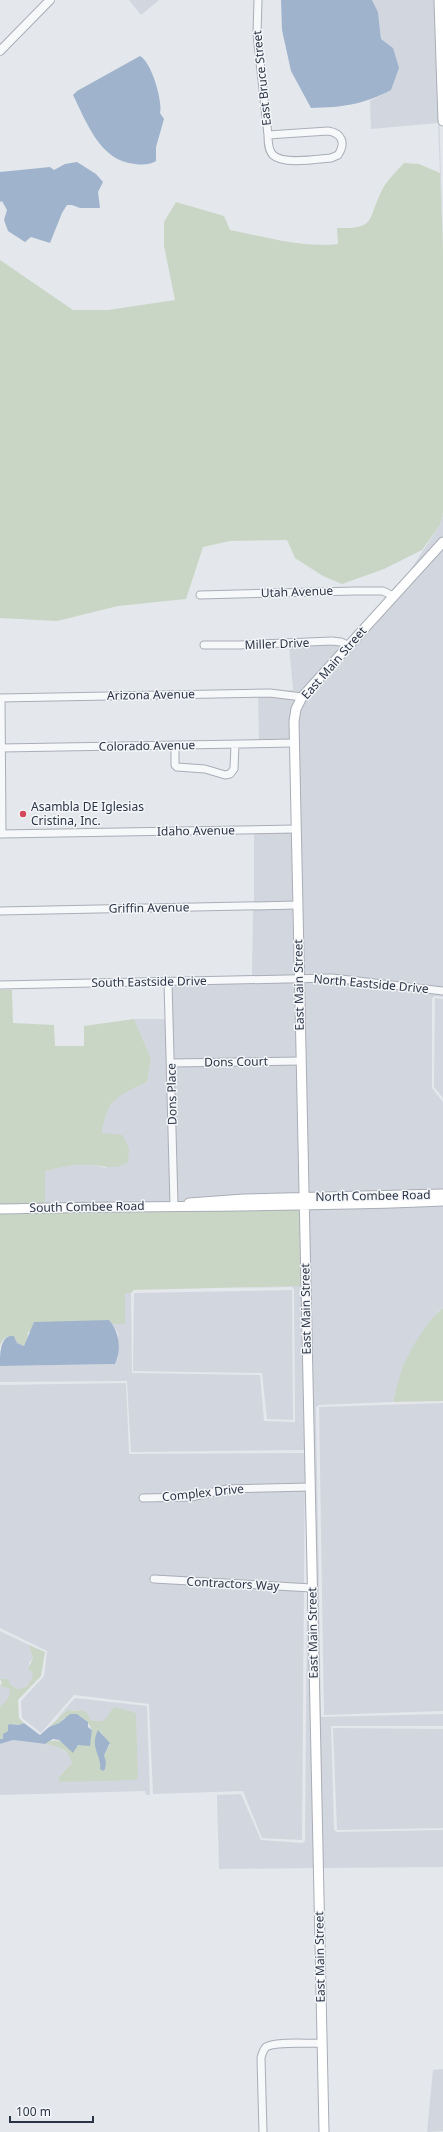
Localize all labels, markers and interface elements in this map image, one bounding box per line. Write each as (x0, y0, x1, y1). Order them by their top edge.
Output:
street label: East Bruce Street (248, 29, 275, 127)
street label: Utah Avenue (260, 582, 334, 601)
street label: East Main Street (297, 622, 370, 703)
street label: Miller Drive (244, 634, 310, 653)
street label: Arizona Avenue (107, 685, 195, 704)
street label: Colorado Avenue (99, 736, 196, 755)
place label: Asambla DE Iglesias Cristina, Inc. (31, 798, 144, 829)
marker: Asambla DE Iglesias Cristina, Inc. (18, 809, 28, 819)
street label: Idaho Avenue (157, 821, 235, 840)
street label: Griffin Avenue (108, 898, 190, 917)
street label: East Main Street (289, 939, 308, 1031)
street label: North Eastside Drive (313, 970, 430, 997)
street label: South Eastside Drive (91, 972, 207, 991)
street label: Dons Court (204, 1052, 269, 1071)
street label: Dons Place (162, 1063, 181, 1125)
street label: North Combee Road (315, 1186, 431, 1205)
street label: South Combee Road (29, 1197, 145, 1216)
street label: East Main Street (296, 1263, 315, 1355)
street label: Complex Drive (161, 1480, 245, 1505)
street label: Contractors Way (186, 1573, 281, 1594)
street label: East Main Street (303, 1587, 322, 1679)
street label: East Main Street (310, 1911, 329, 2003)
scale bar (10, 2098, 93, 2124)
text: 100 m (16, 2103, 51, 2120)

